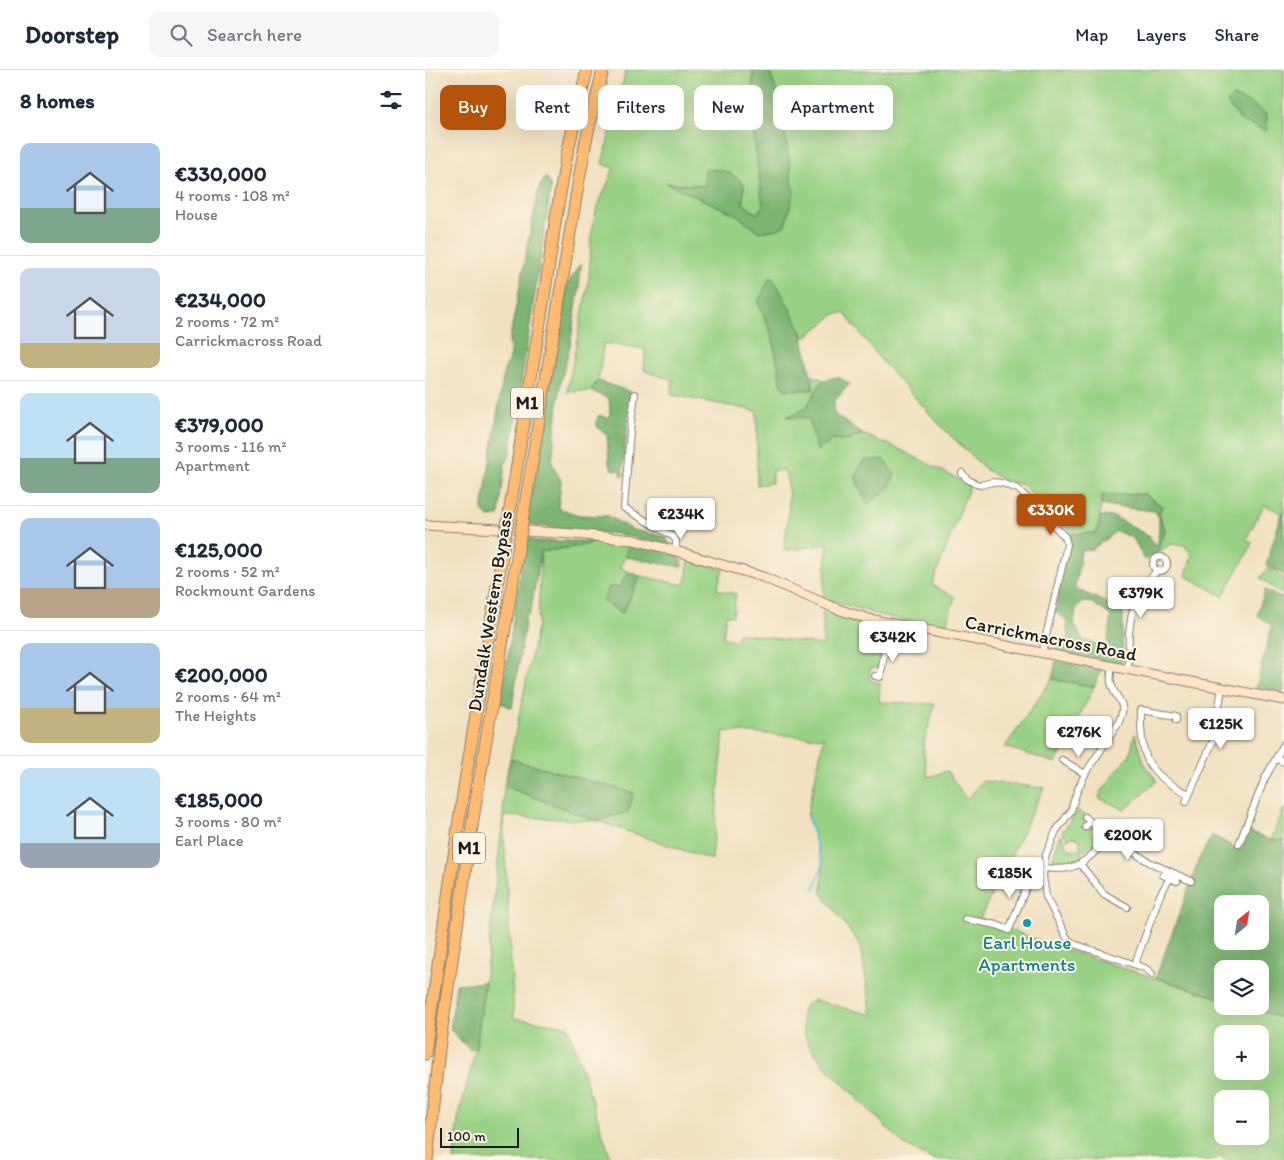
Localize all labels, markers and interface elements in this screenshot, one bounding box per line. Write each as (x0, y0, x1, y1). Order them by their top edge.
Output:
search box (149, 12, 499, 57)
text: Doorstep (25, 20, 119, 49)
icon: search (167, 21, 195, 49)
text: Search here (207, 23, 302, 46)
text: Map (1075, 24, 1108, 46)
text: Layers (1136, 24, 1186, 46)
text: Share (1214, 24, 1259, 46)
chip: Buy (440, 85, 506, 130)
chip: Rent (516, 85, 588, 130)
chip: Filters (598, 85, 684, 130)
chip: New (694, 85, 763, 130)
chip: Apartment (773, 85, 893, 130)
icon: filters (377, 86, 405, 114)
text: 8 homes (20, 88, 95, 113)
text: €330,000 (175, 161, 267, 186)
icon: home (60, 163, 120, 223)
text: 4 rooms · 108 m² (175, 186, 290, 205)
text: House (175, 205, 218, 224)
text: €234,000 (175, 287, 266, 312)
icon: home (60, 288, 120, 348)
text: 2 rooms · 72 m² (175, 312, 279, 331)
text: Carrickmacross Road (175, 331, 322, 350)
road number: M1 (511, 387, 543, 418)
text: €379,000 (175, 412, 264, 437)
icon: home (60, 413, 120, 473)
text: 3 rooms · 116 m² (175, 437, 286, 456)
text: Apartment (175, 456, 250, 475)
pin: €330K (1016, 494, 1086, 536)
pin: €234K (646, 498, 716, 540)
text: €330K (1028, 500, 1074, 519)
text: €234K (658, 504, 704, 523)
street label: Dundalk Western Bypass (463, 509, 517, 713)
text: €125,000 (175, 537, 263, 562)
icon: home (60, 538, 120, 598)
text: 2 rooms · 52 m² (175, 562, 280, 581)
pin: €379K (1106, 576, 1176, 619)
text: Rockmount Gardens (175, 581, 315, 600)
text: €379K (1119, 583, 1163, 602)
street label: Carrickmacross Road (963, 610, 1139, 666)
pin: €342K (858, 620, 928, 663)
text: €342K (870, 627, 916, 646)
text: €200,000 (175, 662, 268, 687)
icon: home (60, 663, 120, 723)
text: 2 rooms · 64 m² (175, 687, 281, 706)
text: The Heights (175, 706, 256, 725)
pin: €125K (1186, 708, 1256, 750)
text: €125K (1199, 714, 1243, 733)
pin: €276K (1044, 716, 1114, 758)
text: €276K (1057, 722, 1101, 741)
text: €185,000 (175, 787, 263, 812)
icon: home (60, 788, 120, 848)
text: 3 rooms · 80 m² (175, 812, 282, 831)
pin: €200K (1093, 818, 1163, 861)
text: €200K (1104, 825, 1152, 844)
text: Earl Place (175, 831, 243, 850)
road number: M1 (453, 832, 485, 864)
pin: €185K (975, 856, 1045, 899)
text: €185K (988, 863, 1032, 882)
north arrow (1214, 895, 1269, 950)
map controls (1214, 895, 1269, 1145)
marker: Earl House Apartments (1021, 917, 1033, 929)
place label: Earl House Apartments (978, 931, 1076, 976)
button: layers (1214, 960, 1269, 1015)
button: + (1214, 1025, 1269, 1080)
button: − (1214, 1090, 1269, 1145)
scale bar (440, 1125, 519, 1148)
text: 100 m (447, 1128, 486, 1145)

